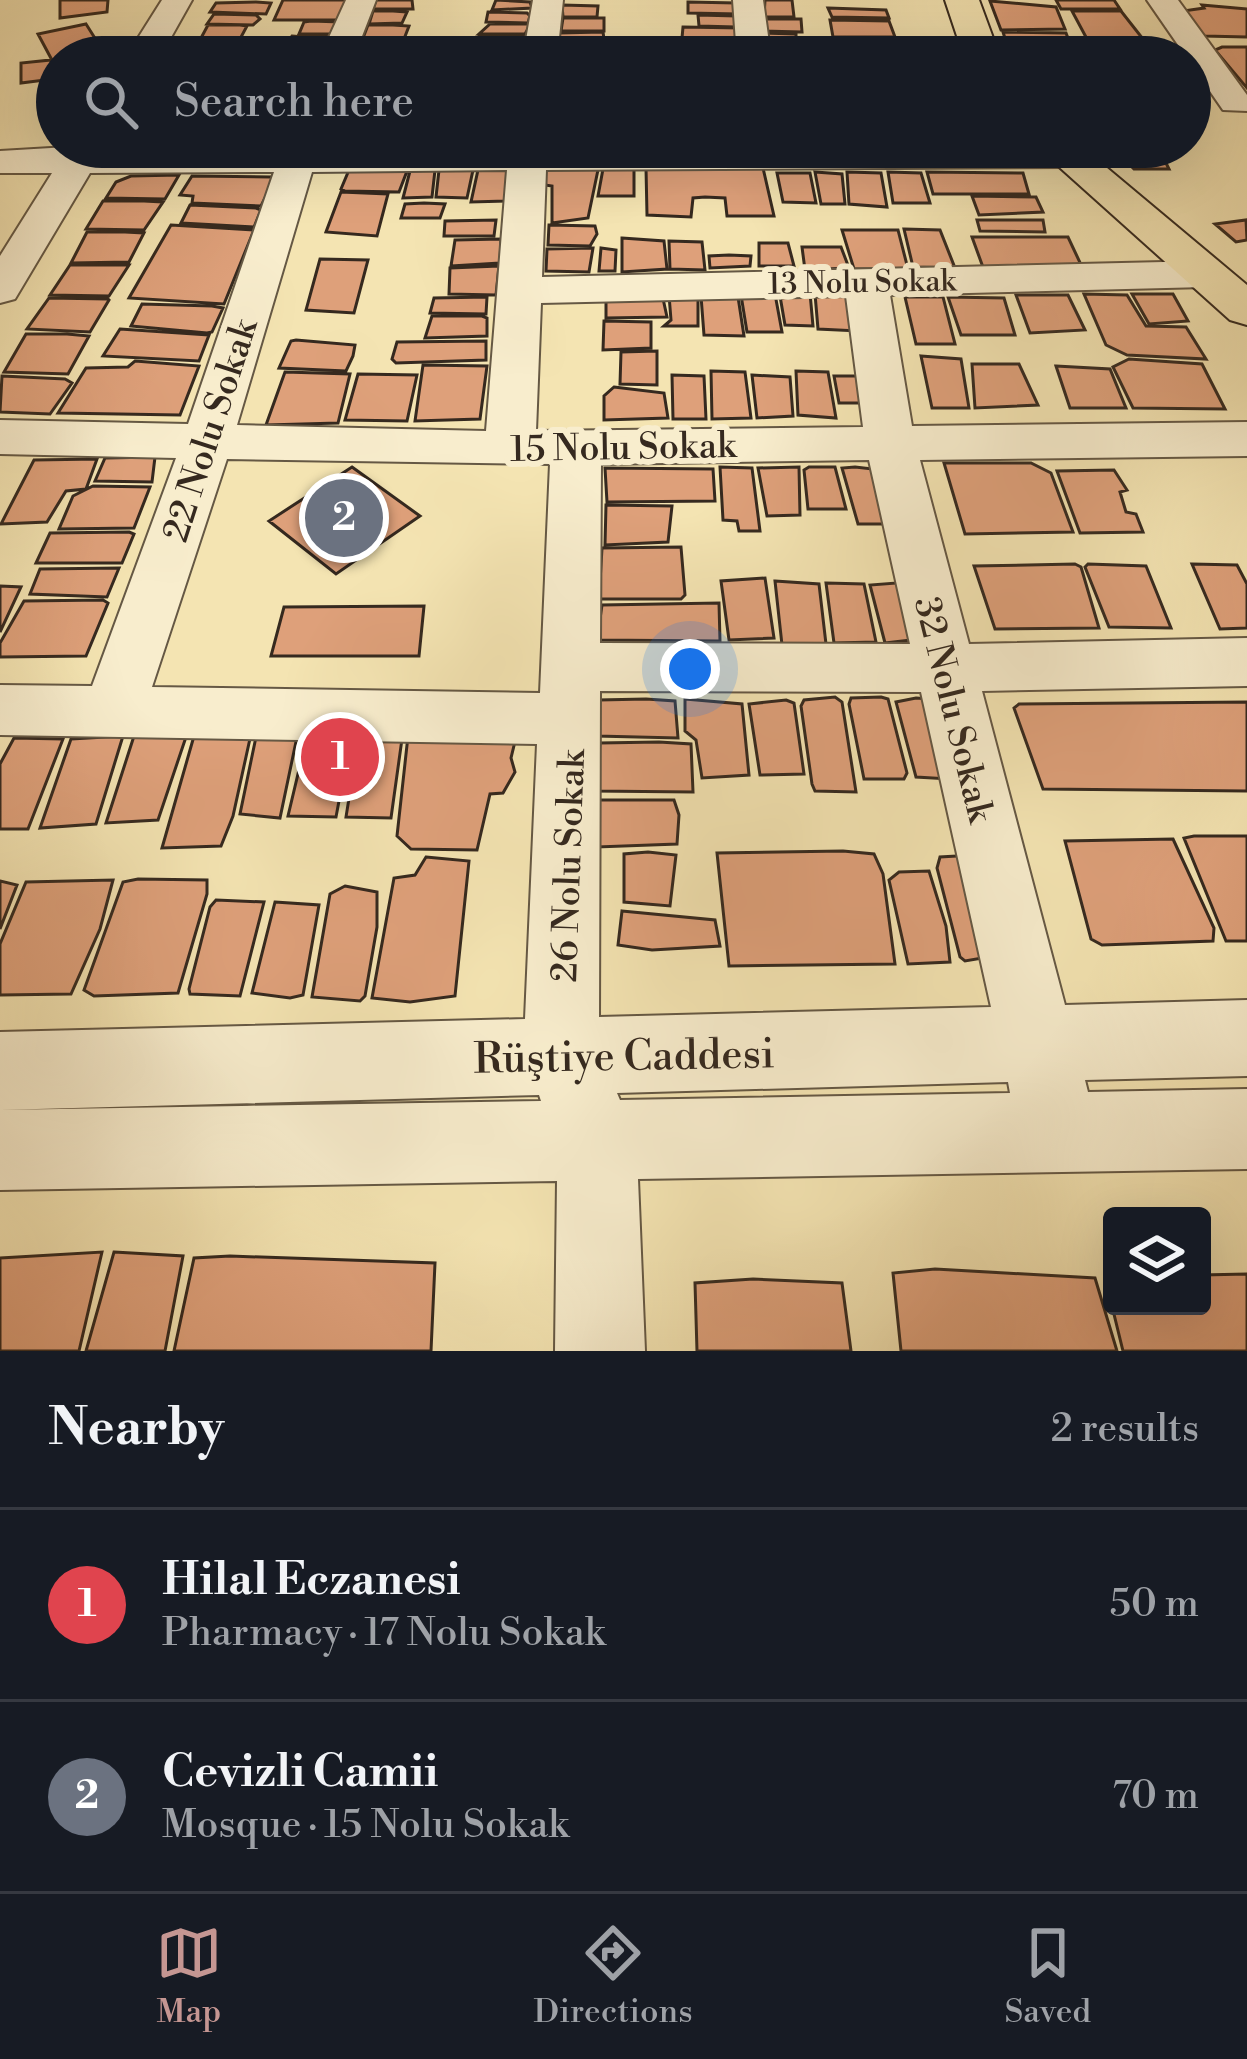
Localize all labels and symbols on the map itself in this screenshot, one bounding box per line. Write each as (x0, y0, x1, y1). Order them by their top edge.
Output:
street label: 13 Nolu Sokak (768, 262, 958, 304)
street label: 22 Nolu Sokak (154, 312, 269, 548)
street label: 15 Nolu Sokak (510, 424, 739, 473)
pin: 2 (305, 473, 383, 563)
street label: 32 Nolu Sokak (903, 592, 1003, 829)
your location (660, 639, 720, 699)
pin: 1 (301, 712, 379, 802)
street label: 26 Nolu Sokak (543, 747, 596, 983)
street label: Rüştiye Caddesi (473, 1028, 775, 1088)

